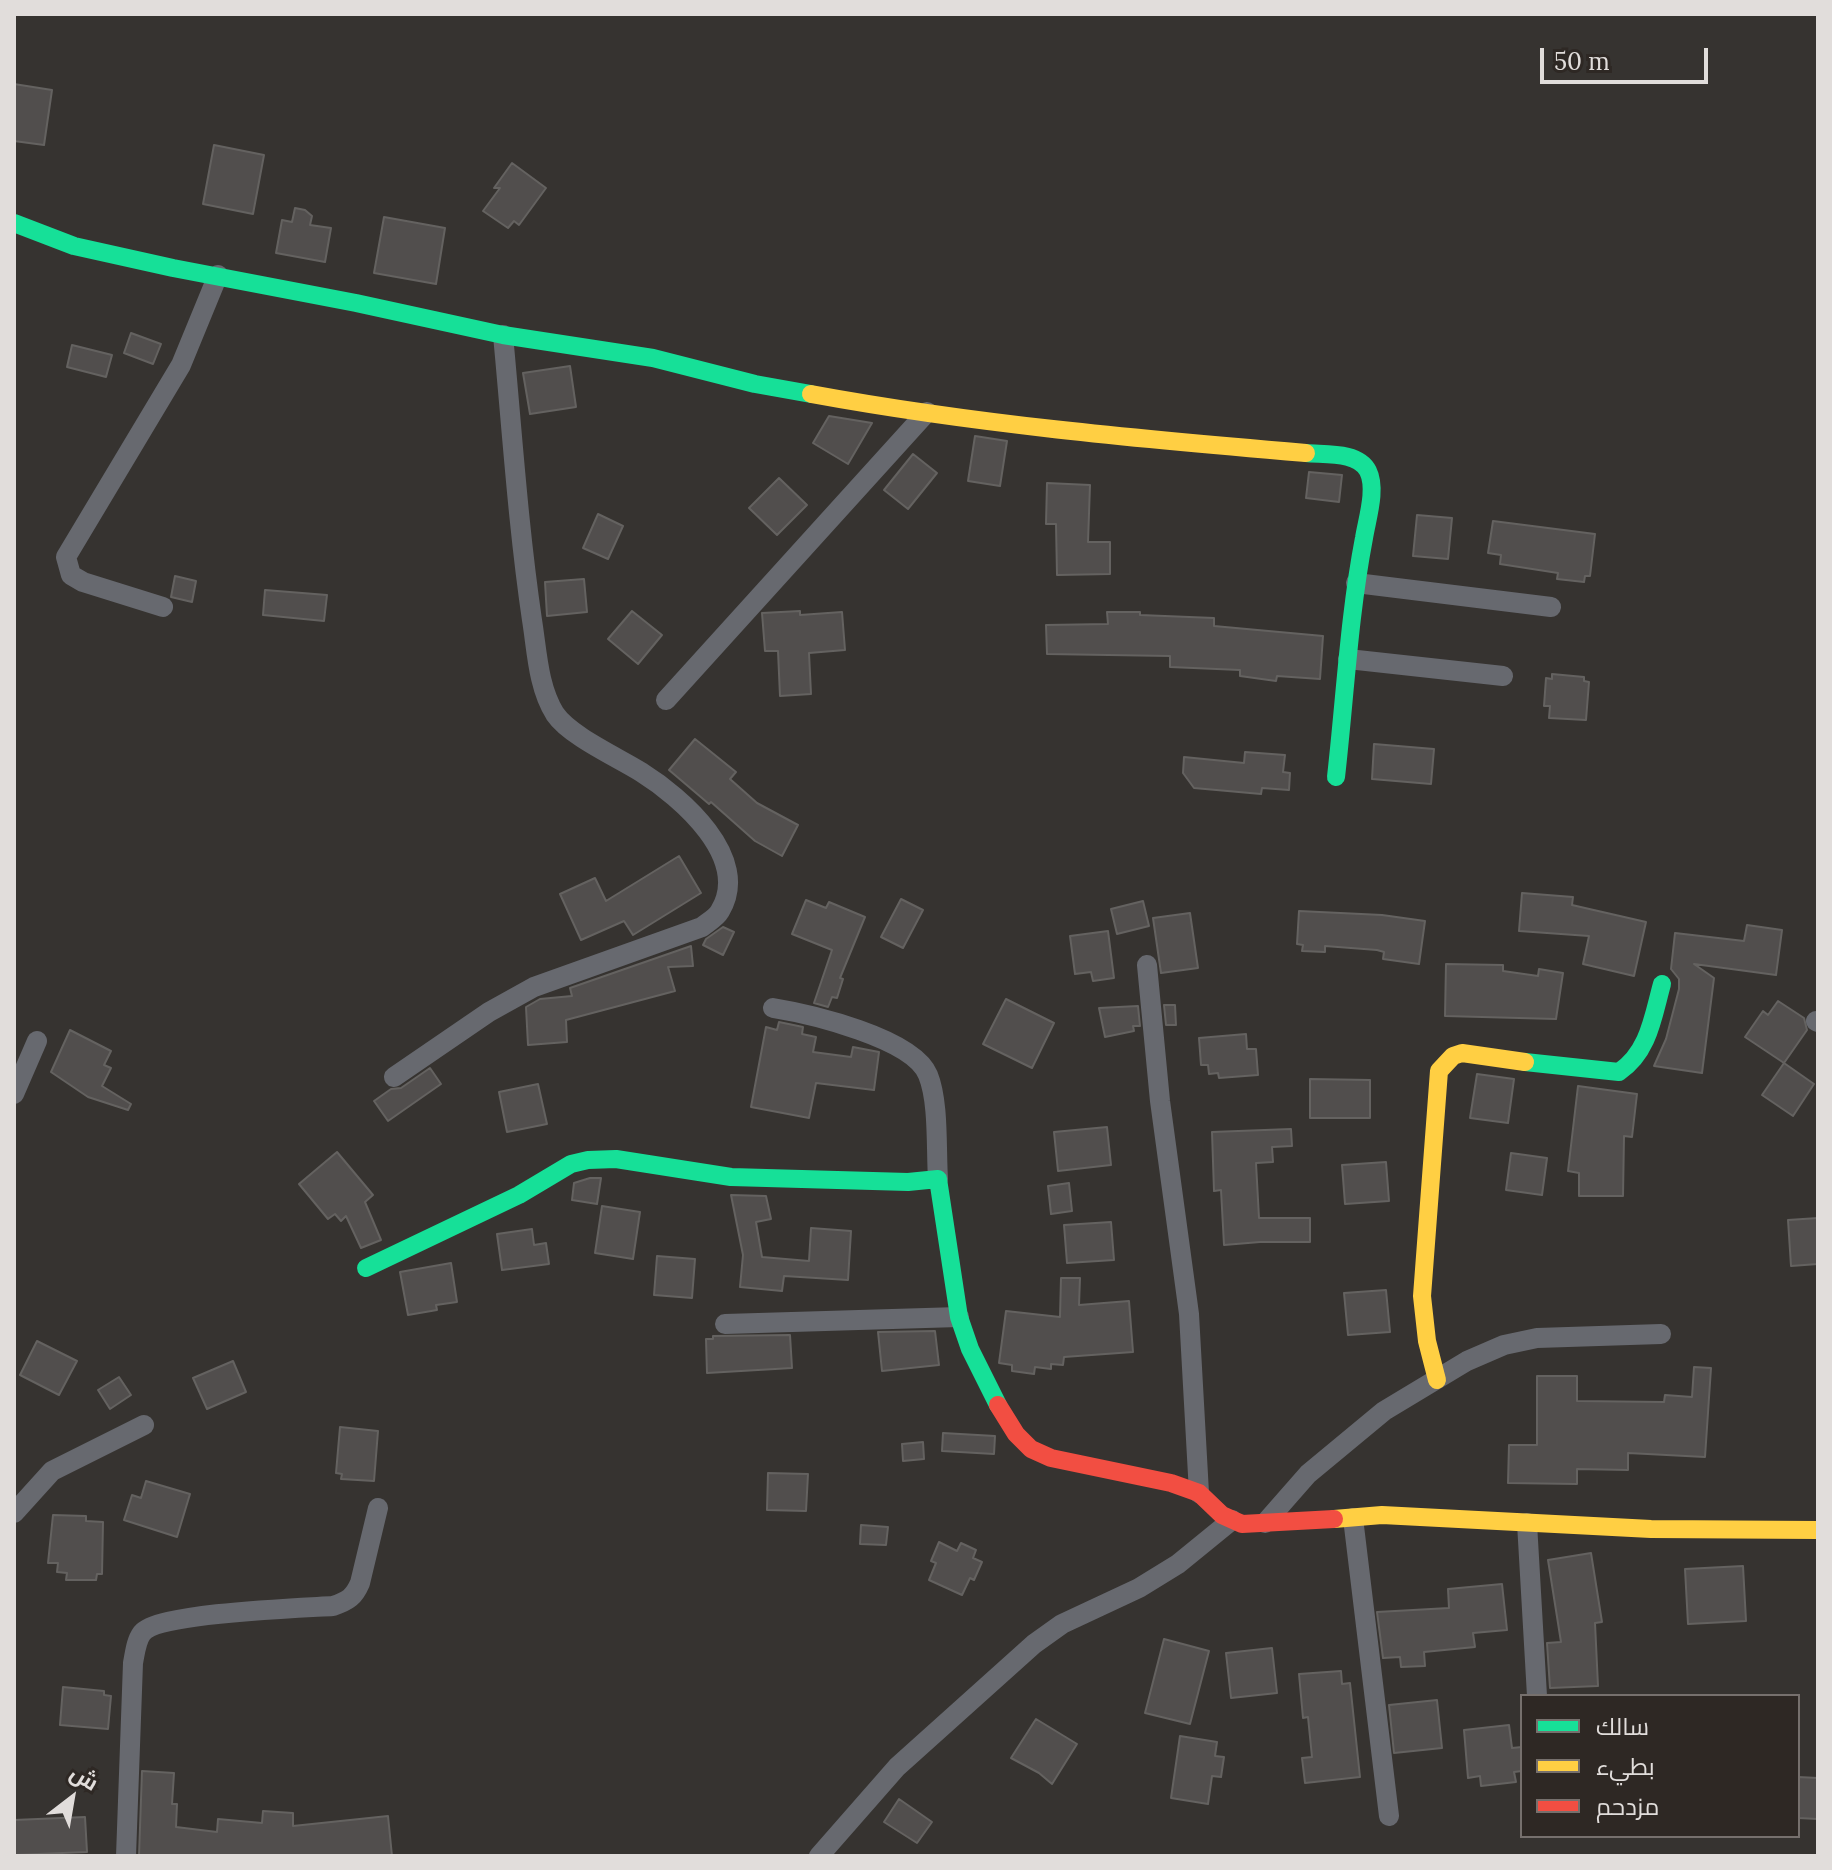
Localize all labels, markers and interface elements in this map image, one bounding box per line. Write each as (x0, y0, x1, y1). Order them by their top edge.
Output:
scale bar (1544, 32, 1712, 82)
text: 50 m (1554, 46, 1610, 77)
legend (1520, 1694, 1800, 1838)
text: سالك (1596, 1711, 1649, 1742)
text: بطيء (1596, 1751, 1655, 1782)
north arrow (32, 1758, 112, 1838)
text: ش (65, 1758, 104, 1797)
text: مزدحم (1596, 1791, 1659, 1822)

